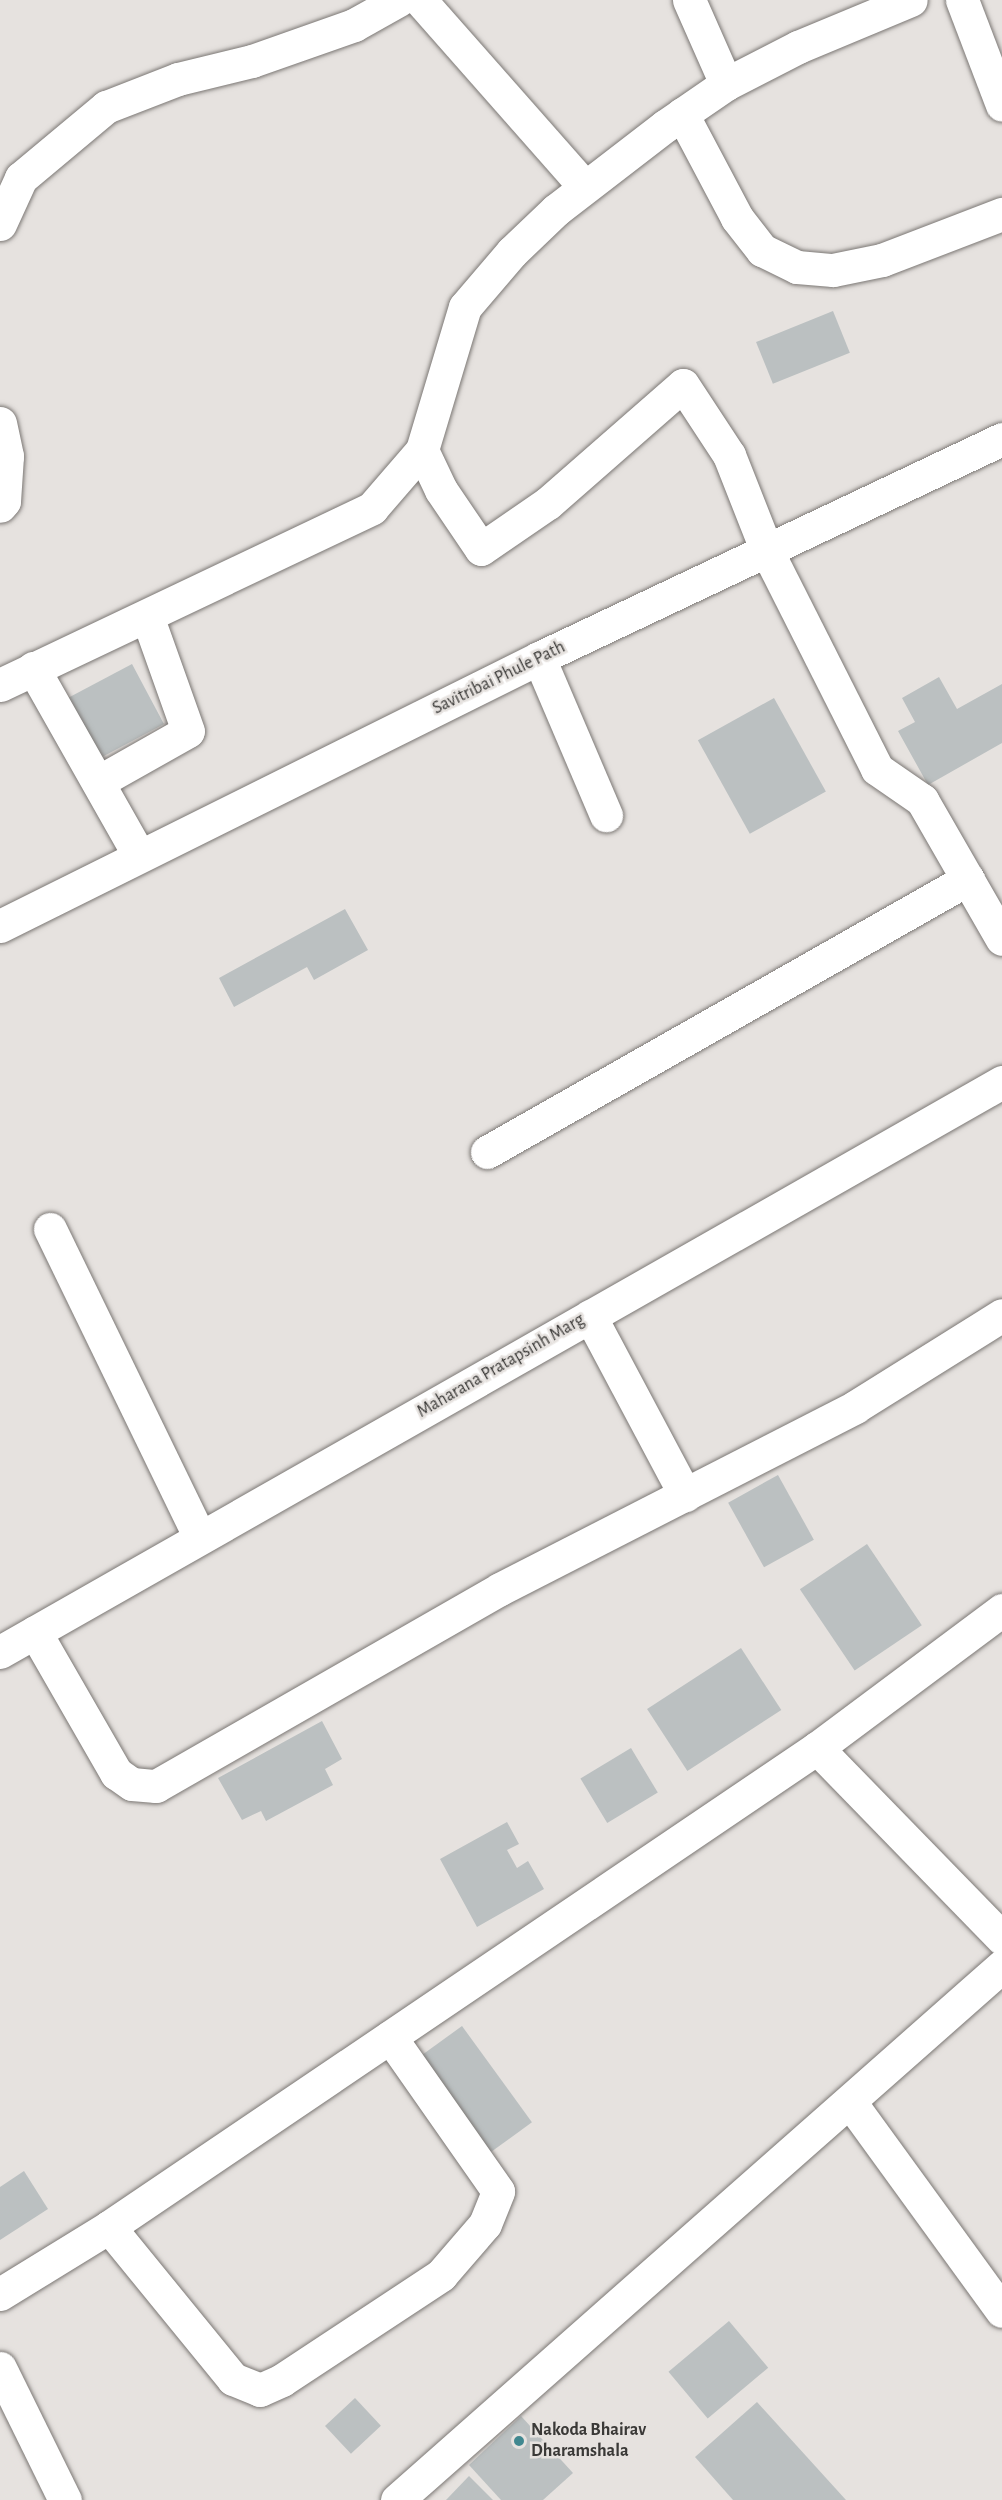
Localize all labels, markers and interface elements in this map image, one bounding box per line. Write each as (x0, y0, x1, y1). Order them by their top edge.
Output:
street label: Savitribai Phule Path (429, 637, 569, 719)
street label: Maharana Pratapsinh Marg (413, 1309, 589, 1423)
place label: Nakoda Bhairav Dharamshala (531, 2420, 646, 2462)
marker: Nakoda Bhairav Dharamshala (512, 2434, 526, 2448)

